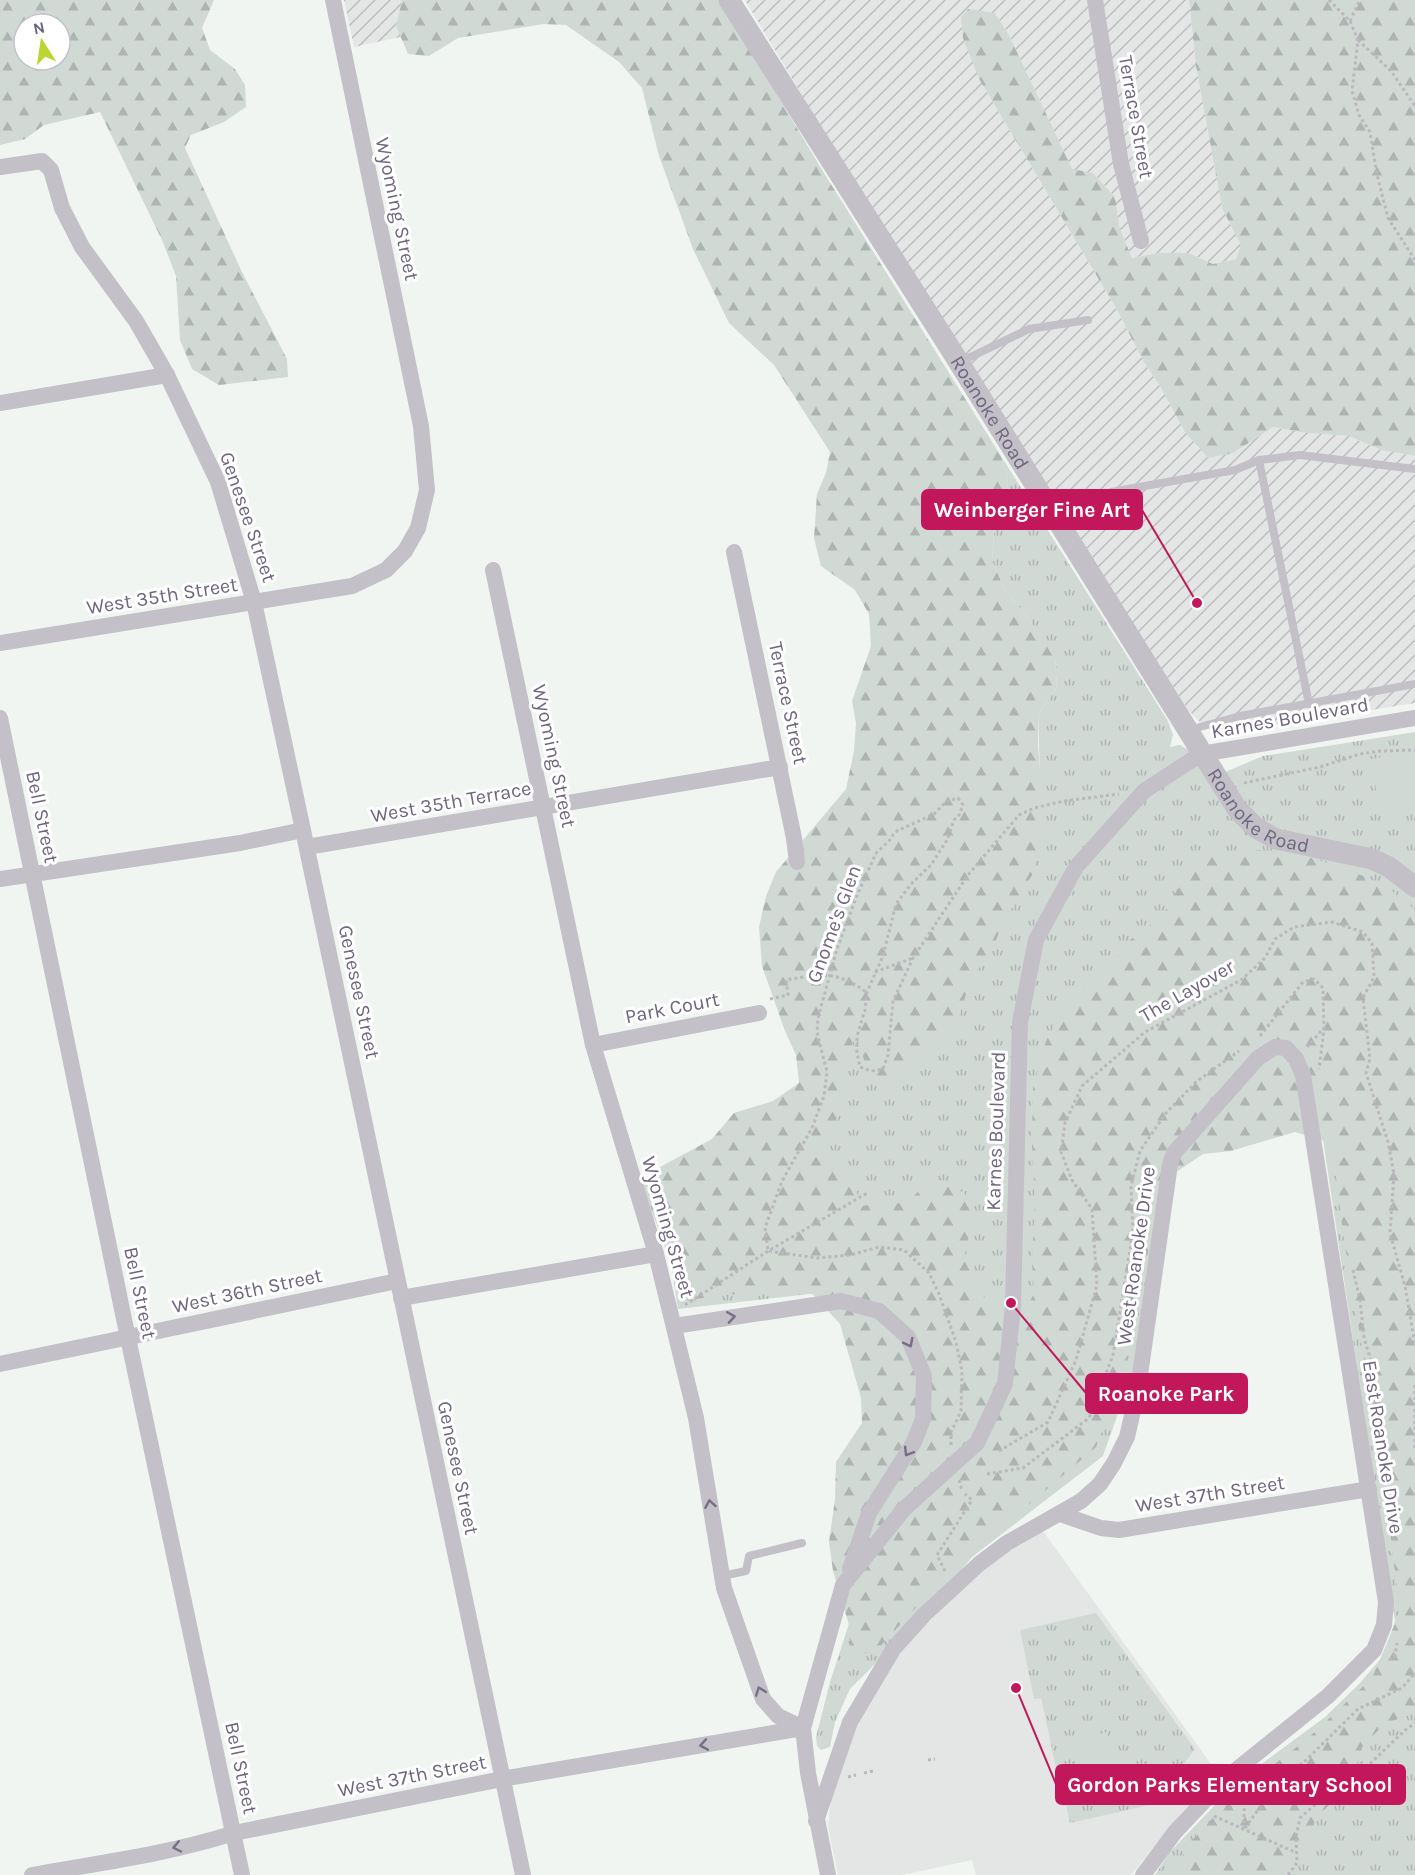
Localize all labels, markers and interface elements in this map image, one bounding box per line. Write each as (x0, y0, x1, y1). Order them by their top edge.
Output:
north arrow (12, 12, 72, 72)
text: N (31, 17, 47, 38)
street label: Terrace Street (1114, 54, 1158, 181)
street label: Wyoming Street (371, 135, 424, 283)
street label: Roanoke Road (946, 351, 1034, 473)
street label: Genesee Street (215, 449, 281, 586)
callout: Weinberger Fine Art (922, 490, 1142, 529)
text: Weinberger Fine Art (934, 498, 1130, 522)
street label: West 35th Street (85, 573, 240, 619)
street label: Terrace Street (764, 640, 812, 767)
street label: Wyoming Street (528, 682, 581, 830)
street label: Karnes Boulevard (1209, 693, 1371, 743)
street label: Roanoke Road (1203, 764, 1311, 857)
street label: Bell Street (21, 769, 63, 866)
street label: West 35th Terrace (369, 777, 533, 827)
street label: Gnome's Glen (802, 862, 866, 986)
street label: Genesee Street (334, 923, 385, 1061)
street label: The Layover (1136, 954, 1239, 1027)
street label: Park Court (623, 988, 721, 1028)
street label: Karnes Boulevard (982, 1051, 1010, 1211)
street label: Wyoming Street (637, 1154, 699, 1301)
street label: West Roanoke Drive (1112, 1165, 1160, 1347)
street label: Bell Street (119, 1245, 161, 1342)
street label: West 36th Street (170, 1264, 325, 1318)
one-way arrow (727, 1312, 736, 1324)
one-way arrow (902, 1337, 914, 1348)
street label: East Roanoke Drive (1358, 1359, 1408, 1535)
callout: Roanoke Park (1086, 1374, 1247, 1413)
text: Roanoke Park (1098, 1382, 1235, 1406)
street label: Genesee Street (433, 1399, 484, 1537)
one-way arrow (904, 1445, 915, 1456)
street label: West 37th Street (1134, 1471, 1287, 1517)
one-way arrow (704, 1499, 717, 1509)
one-way arrow (755, 1687, 768, 1697)
street label: Bell Street (220, 1720, 262, 1817)
one-way arrow (699, 1738, 709, 1751)
street label: West 37th Street (336, 1750, 489, 1802)
callout: Gordon Parks Elementary School (1056, 1765, 1405, 1804)
text: Gordon Parks Elementary School (1067, 1773, 1393, 1797)
one-way arrow (172, 1840, 182, 1853)

